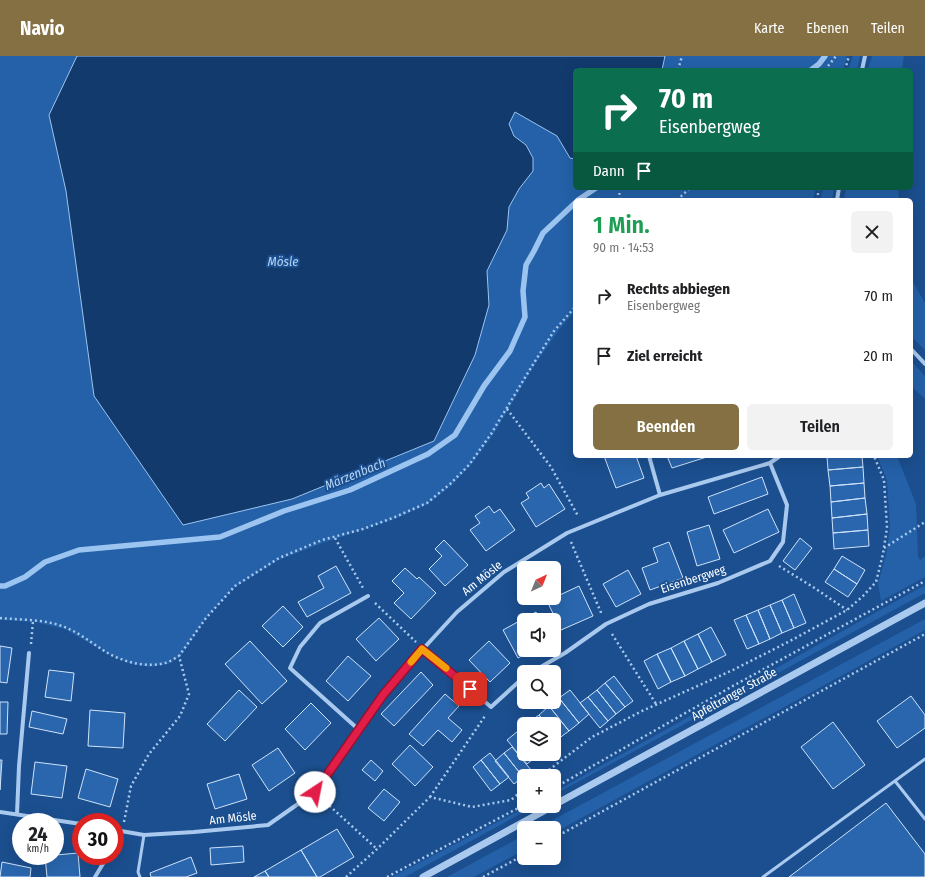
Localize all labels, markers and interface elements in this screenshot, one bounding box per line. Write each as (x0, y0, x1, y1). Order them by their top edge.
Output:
text: Navio (20, 17, 65, 40)
text: Karte (754, 20, 784, 37)
text: Ebenen (806, 20, 849, 37)
text: Teilen (871, 20, 905, 37)
text: 70 m (659, 82, 713, 115)
icon: right (593, 84, 645, 136)
text: Eisenbergweg (659, 116, 760, 138)
icon: arrive (633, 160, 655, 182)
text: Dann (593, 162, 625, 180)
text: 1 Min. (593, 211, 650, 239)
button: close (851, 211, 893, 253)
text: 90 m · 14:53 (593, 240, 654, 255)
water label: Mösle (267, 254, 299, 269)
text: Rechts abbiegen (627, 280, 730, 298)
icon: right (593, 285, 615, 307)
text: 70 m (864, 287, 893, 305)
text: Eisenbergweg (627, 298, 700, 313)
icon: arrive (593, 345, 615, 367)
text: Ziel erreicht (627, 347, 702, 365)
text: 20 m (864, 347, 893, 365)
button: Beenden (593, 404, 739, 450)
button: Teilen (747, 404, 893, 450)
water label: Märzenbach (322, 455, 388, 493)
street label: Am Mösle (459, 558, 505, 598)
north arrow (517, 561, 561, 605)
map controls (517, 561, 561, 865)
street label: Eisenbergweg (659, 562, 728, 596)
button: sound (517, 613, 561, 657)
button: search (517, 665, 561, 709)
street label: Apfeltranger Straße (689, 665, 779, 723)
pin (453, 672, 487, 706)
icon: arrive (459, 678, 481, 700)
button: layers (517, 717, 561, 761)
button: + (517, 769, 561, 813)
position arrow (294, 771, 336, 813)
street label: Am Mösle (209, 809, 257, 827)
speed limit sign: 30 (72, 813, 124, 865)
button: − (517, 821, 561, 865)
text: 24 (28, 822, 48, 846)
text: km/h (27, 843, 49, 855)

